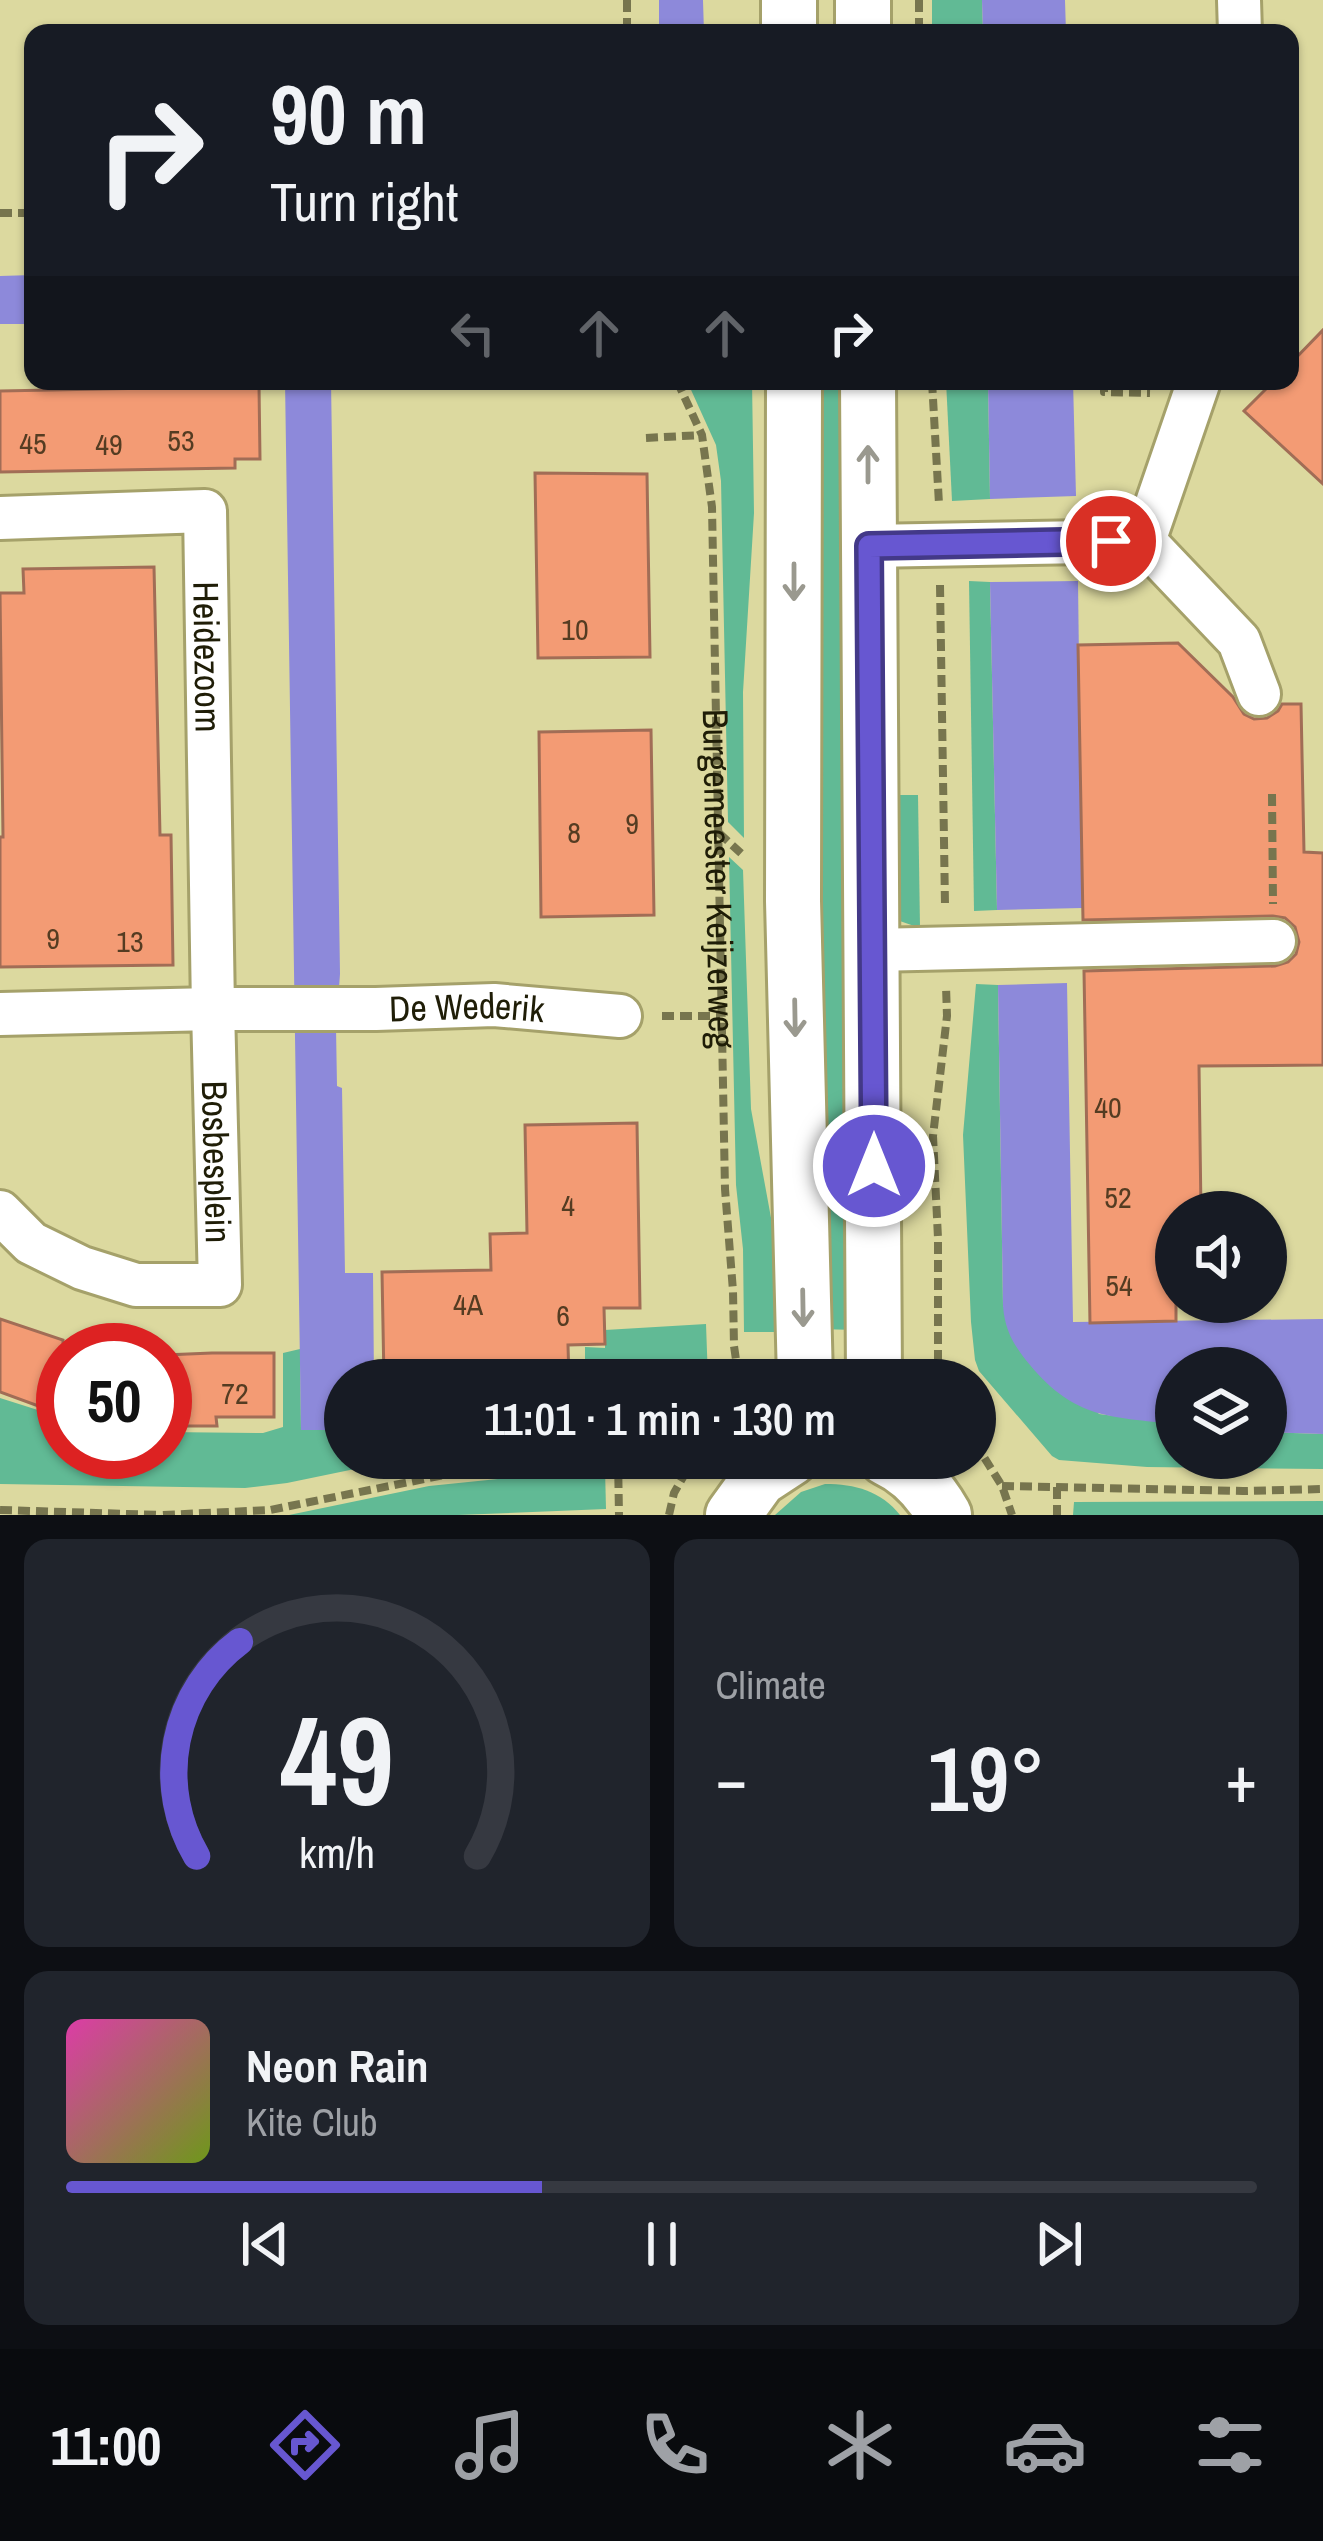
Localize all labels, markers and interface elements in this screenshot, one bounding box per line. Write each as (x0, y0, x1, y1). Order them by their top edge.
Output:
text: 90 m (270, 57, 427, 170)
icon: right (72, 72, 228, 228)
text: Turn right (270, 165, 458, 238)
icon: left (440, 300, 506, 366)
icon: ahead (566, 300, 632, 366)
icon: ahead (692, 300, 758, 366)
icon: right (818, 300, 884, 366)
house number: 53 (167, 420, 195, 460)
house number: 45 (19, 423, 47, 463)
house number: 49 (95, 424, 123, 464)
one-way arrow (857, 445, 880, 484)
pin (1060, 490, 1162, 592)
icon: arrive (1078, 508, 1144, 574)
one-way arrow (782, 562, 805, 601)
street label: Heidezoom (182, 581, 233, 733)
house number: 10 (561, 609, 589, 649)
street label: Burgemeester Keijzerweg (692, 708, 746, 1050)
house number: 9 (625, 803, 639, 843)
house number: 8 (567, 812, 581, 852)
house number: 9 (46, 918, 60, 958)
house number: 13 (116, 921, 144, 961)
street label: De Wederik (388, 981, 547, 1033)
one-way arrow (784, 998, 807, 1037)
street label: Bosbesplein (191, 1080, 243, 1244)
house number: 40 (1094, 1087, 1122, 1127)
position arrow (811, 1103, 937, 1229)
house number: 52 (1104, 1177, 1132, 1217)
house number: 4 (561, 1185, 575, 1225)
map controls (1155, 1191, 1287, 1479)
button: sound (1155, 1191, 1287, 1323)
house number: 54 (1105, 1265, 1133, 1305)
house number: 4A (453, 1284, 484, 1324)
one-way arrow (792, 1288, 815, 1327)
house number: 6 (556, 1295, 570, 1335)
speed limit sign: 50 (36, 1323, 192, 1479)
button: layers (1155, 1347, 1287, 1479)
house number: 72 (221, 1373, 249, 1413)
text: 11:01 · 1 min · 130 m (484, 1388, 836, 1449)
text: Climate (716, 1659, 826, 1711)
text: 49 (280, 1676, 394, 1844)
text: 19° (927, 1718, 1045, 1839)
text: − (716, 1734, 747, 1823)
text: + (1225, 1734, 1257, 1823)
text: km/h (299, 1824, 375, 1881)
text: Neon Rain (246, 2035, 428, 2096)
text: Kite Club (246, 2096, 378, 2148)
icon: previous (232, 2211, 298, 2277)
icon: pause (629, 2211, 695, 2277)
icon: next (1026, 2211, 1092, 2277)
icon: directions (263, 2403, 347, 2487)
icon: music (448, 2403, 532, 2487)
icon: phone (633, 2403, 717, 2487)
icon: climate (818, 2403, 902, 2487)
icon: car (1003, 2403, 1087, 2487)
icon: filters (1188, 2403, 1272, 2487)
text: 11:00 (51, 2409, 161, 2482)

